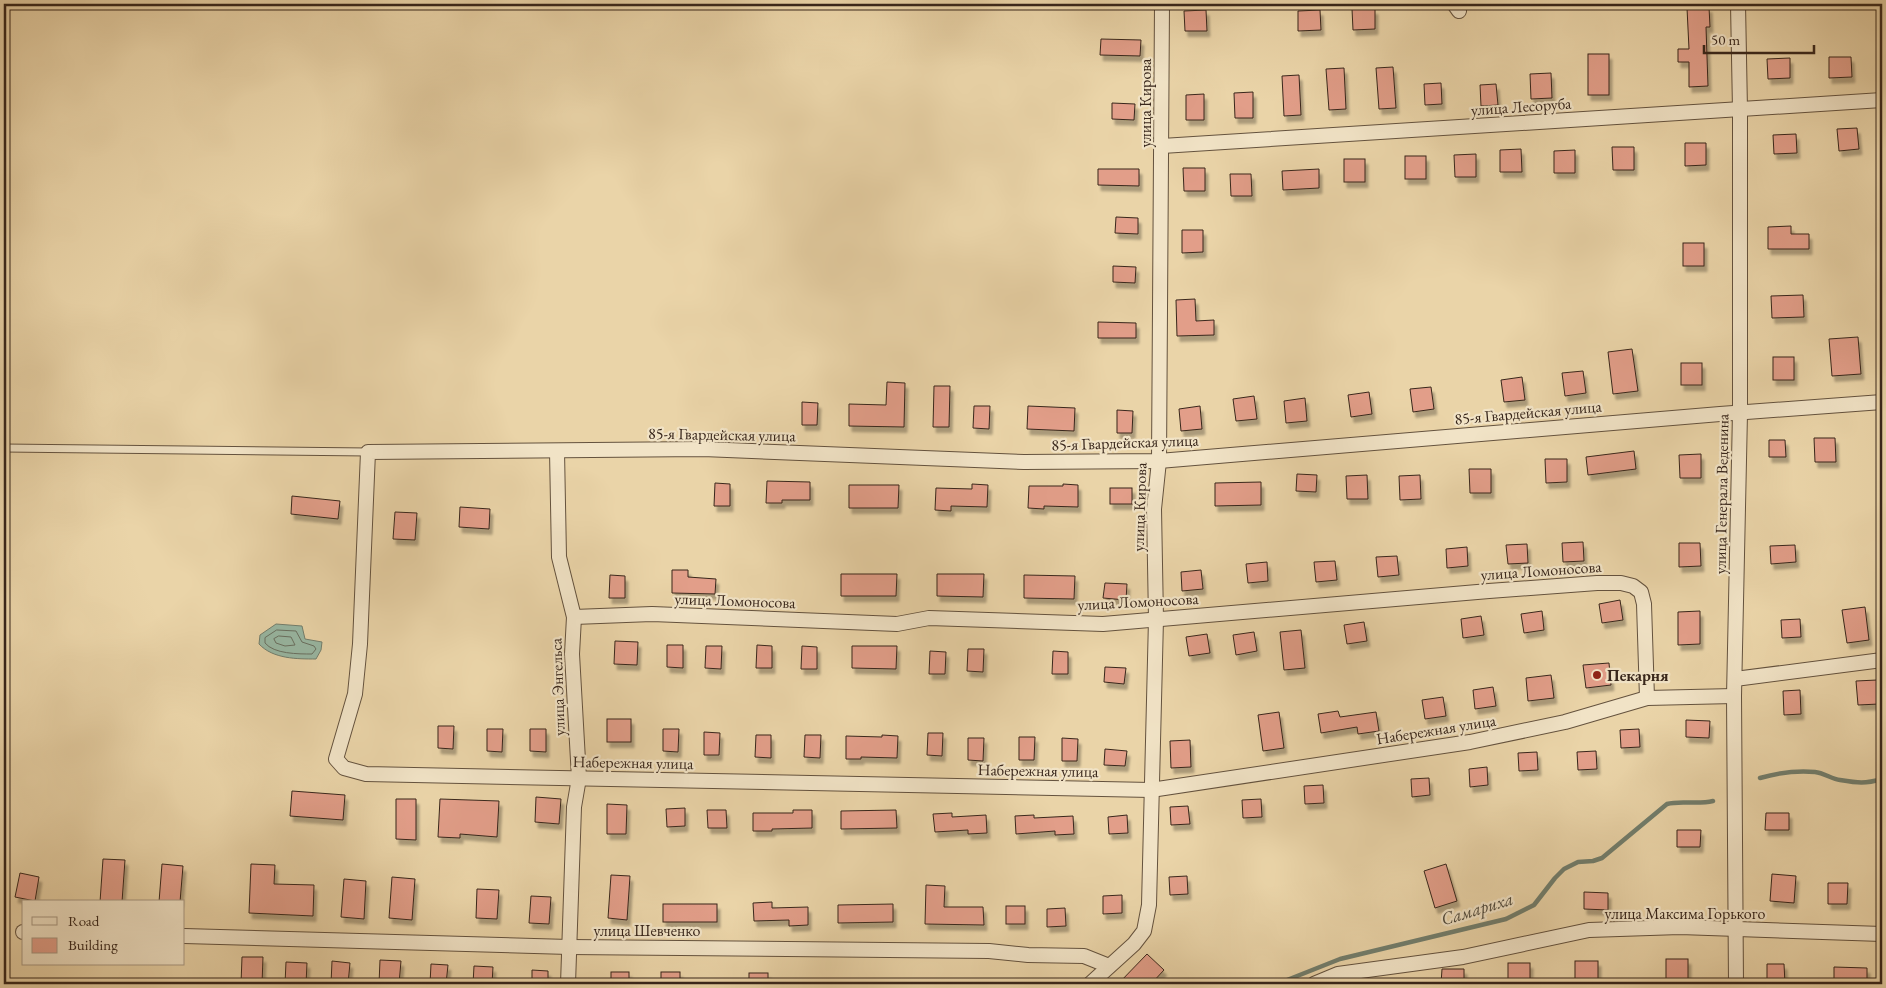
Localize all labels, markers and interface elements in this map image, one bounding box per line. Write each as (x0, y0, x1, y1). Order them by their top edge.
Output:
scale bar (1704, 22, 1814, 54)
text: 50 m (1711, 30, 1740, 49)
street label: улица Кирова (1135, 58, 1156, 147)
street label: улица Лесоруба (1470, 92, 1573, 120)
street label: 85-я Гвардейская улица (1454, 396, 1603, 429)
street label: улица Генерала Веденина (1710, 413, 1733, 574)
street label: 85-я Гвардейская улица (648, 423, 797, 446)
street label: 85-я Гвардейская улица (1051, 429, 1200, 456)
street label: улица Кирова (1127, 462, 1152, 552)
street label: улица Ломоносова (1480, 556, 1603, 585)
street label: улица Ломоносова (674, 588, 797, 613)
street label: улица Ломоносова (1077, 588, 1200, 615)
street label: улица Энгельса (545, 637, 570, 736)
place label: Пекарня (1607, 665, 1669, 686)
marker: Пекарня (1591, 669, 1603, 681)
street label: Набережная улица (1375, 710, 1498, 749)
street label: Набережная улица (572, 751, 694, 774)
street label: Набережная улица (977, 759, 1099, 782)
water label: Самариха (1438, 887, 1516, 931)
legend (22, 900, 185, 966)
street label: улица Максима Горького (1605, 903, 1765, 924)
text: Road (68, 911, 100, 930)
street label: улица Шевченко (594, 920, 701, 941)
text: Building (68, 935, 118, 954)

